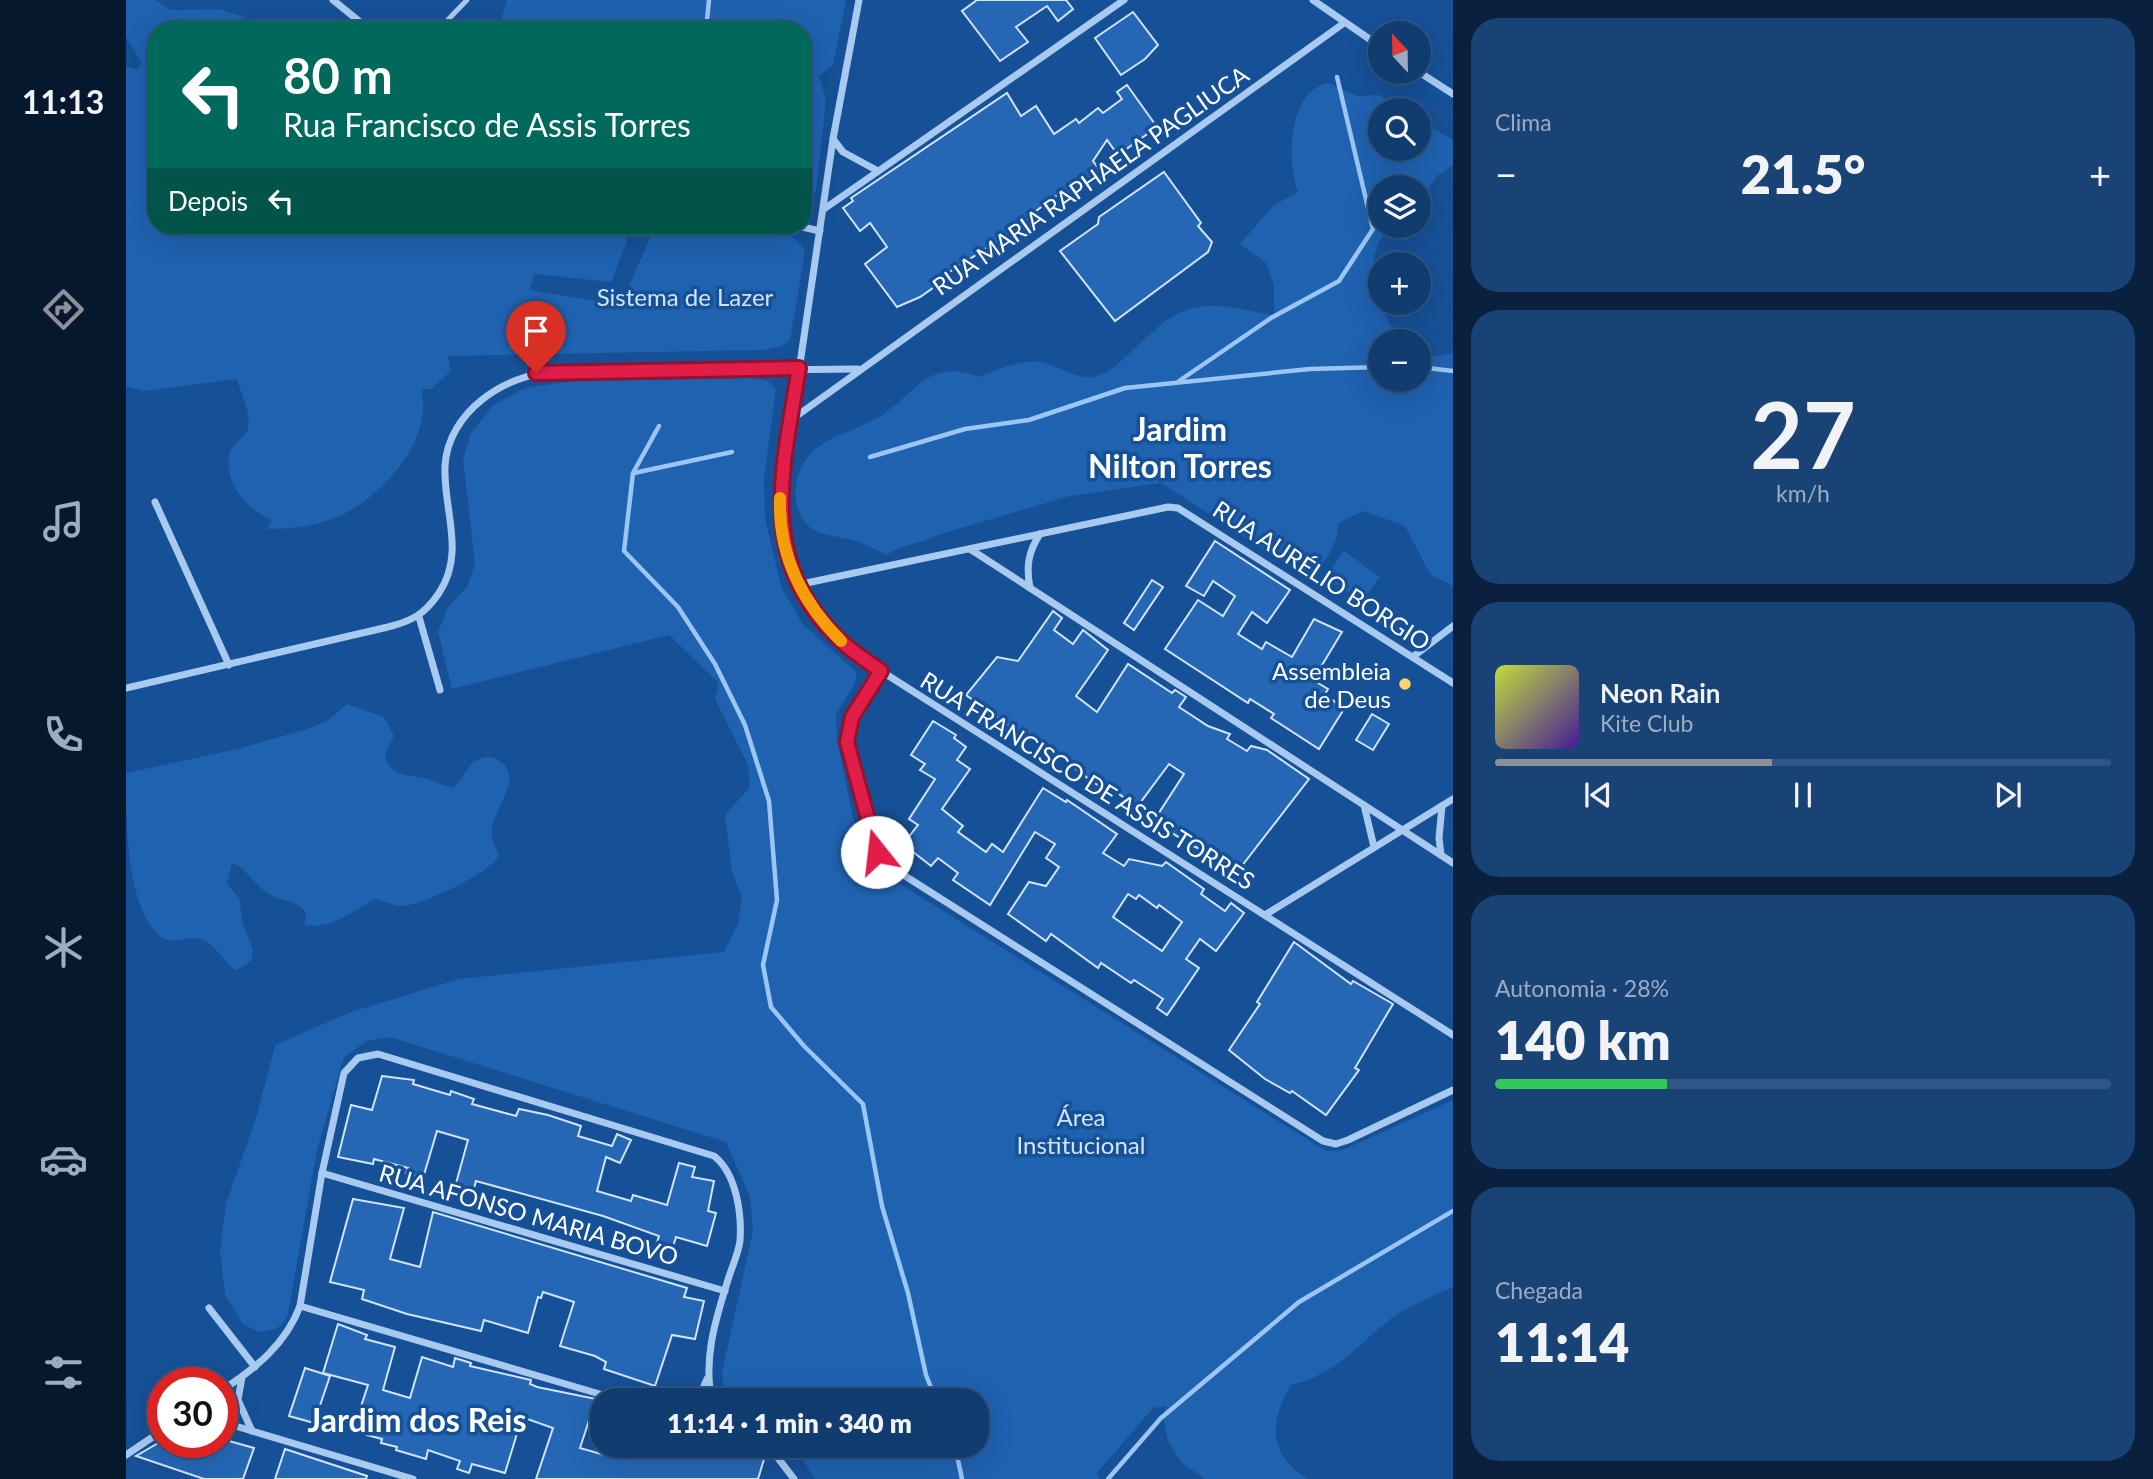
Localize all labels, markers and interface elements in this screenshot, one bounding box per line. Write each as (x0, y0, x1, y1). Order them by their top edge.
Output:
north arrow (1368, 21, 1432, 84)
map controls (1368, 21, 1431, 392)
text: 80 m (283, 46, 393, 104)
icon: left (168, 49, 259, 140)
street label: RUA MARIA RAPHAELA PAGLIUCA (926, 59, 1254, 301)
text: 11:13 (22, 82, 104, 121)
button: search (1368, 98, 1431, 161)
text: Rua Francisco de Assis Torres (283, 105, 691, 144)
text: Clima (1495, 108, 1552, 136)
text: 21.5° (1741, 143, 1865, 205)
text: − (1495, 151, 1517, 197)
text: + (2089, 151, 2111, 197)
button: layers (1368, 175, 1431, 238)
icon: left (262, 182, 300, 220)
text: Depois (168, 185, 248, 217)
button: + (1368, 252, 1431, 315)
park label: Sistema de Lazer (597, 282, 774, 311)
icon: directions (39, 285, 88, 334)
pin (506, 301, 566, 373)
icon: arrive (517, 312, 555, 350)
button: − (1368, 329, 1431, 392)
text: 27 (1750, 379, 1856, 488)
district label: Jardim Nilton Torres (1088, 409, 1272, 485)
text: km/h (1776, 479, 1830, 507)
street label: RUA AURÉLIO BORGIO (1208, 494, 1436, 656)
icon: music (39, 497, 88, 546)
place label: Assembleia de Deus (1272, 656, 1391, 713)
street label: RUA FRANCISCO DE ASSIS TORRES (916, 665, 1260, 895)
marker: Assembleia de Deus (1397, 676, 1413, 692)
text: Neon Rain (1600, 677, 1720, 709)
text: Kite Club (1600, 709, 1693, 737)
icon: phone (39, 710, 88, 759)
icon: previous (1579, 776, 1617, 814)
icon: pause (1784, 776, 1822, 814)
icon: next (1989, 776, 2027, 814)
position arrow (840, 815, 914, 889)
icon: climate (39, 923, 88, 972)
text: Autonomia · 28% (1495, 974, 1669, 1002)
text: 140 km (1495, 1009, 1671, 1071)
park label: Área Institucional (1017, 1102, 1145, 1159)
icon: car (39, 1135, 88, 1184)
street label: RUA AFONSO MARIA BOVO (376, 1157, 682, 1271)
text: Chegada (1495, 1276, 1583, 1304)
text: 11:14 (1495, 1311, 1629, 1373)
icon: filters (39, 1348, 88, 1397)
speed limit sign: 30 (147, 1367, 238, 1458)
district label: Jardim dos Reis (308, 1400, 526, 1439)
text: 11:14 · 1 min · 340 m (667, 1407, 912, 1439)

